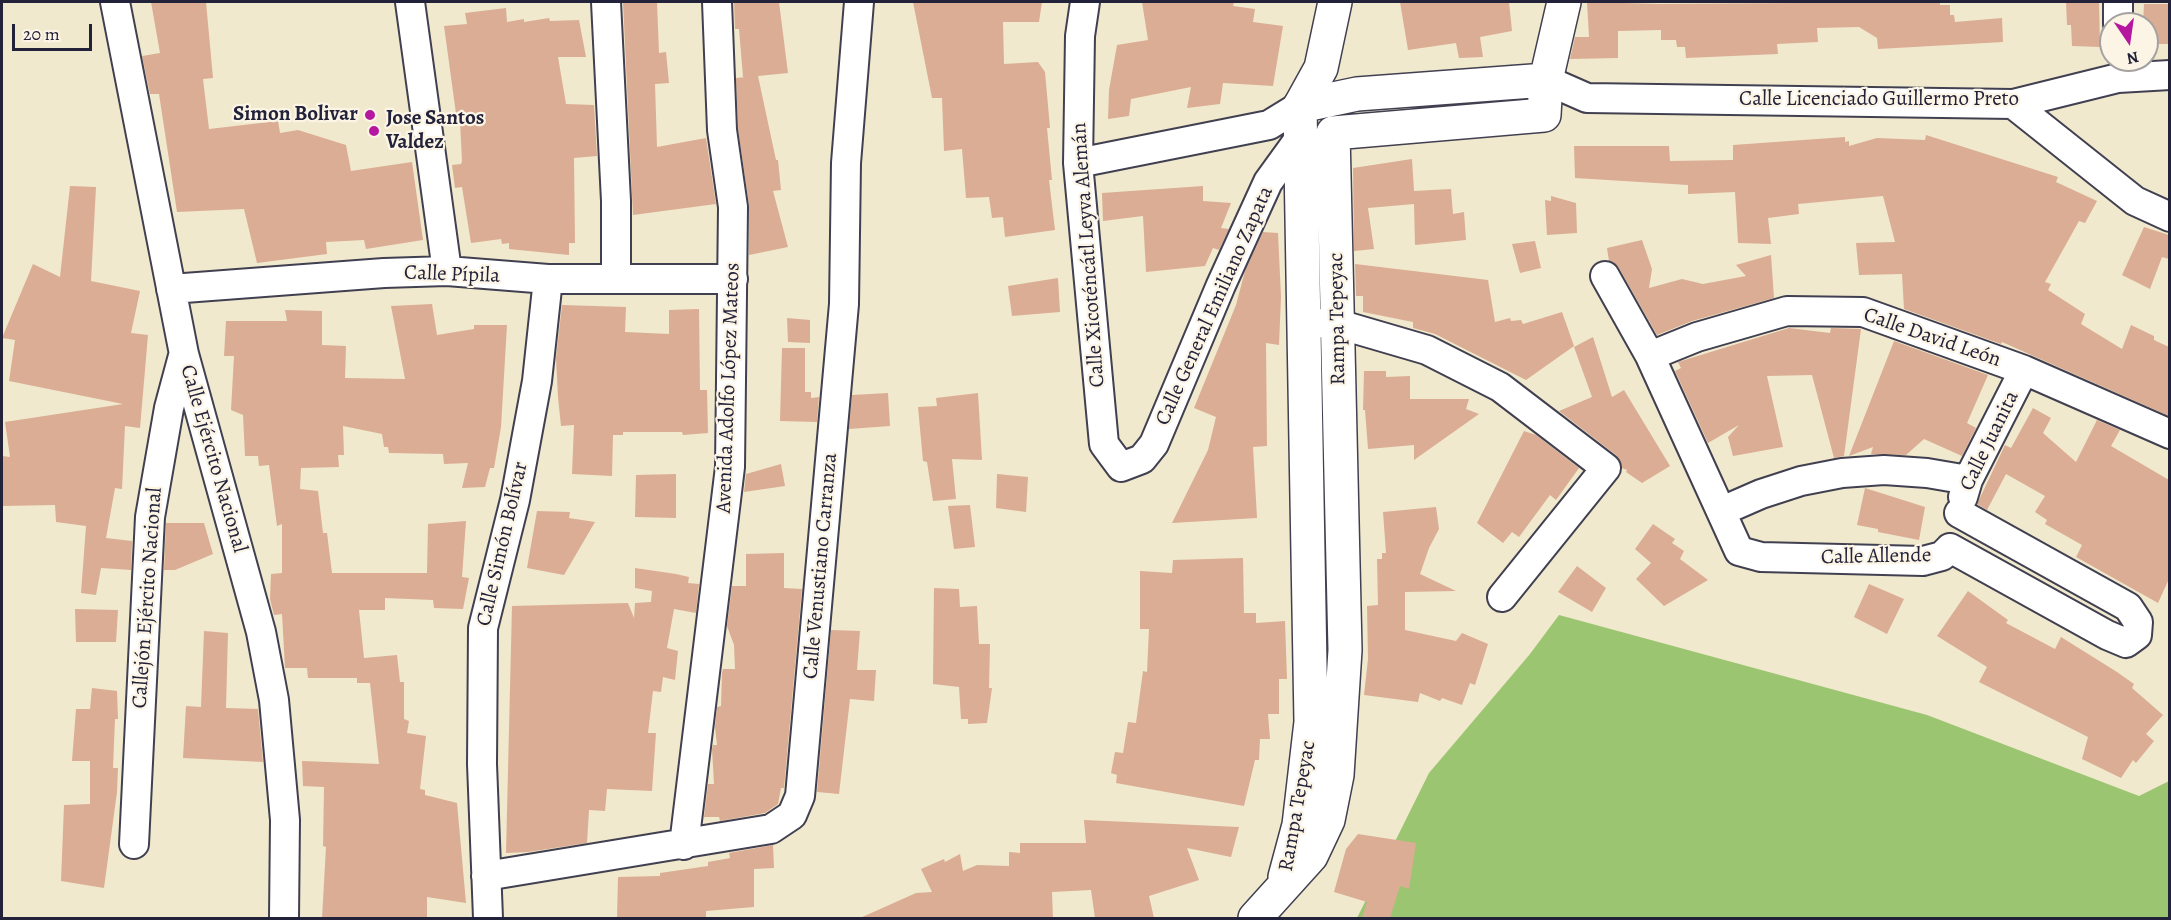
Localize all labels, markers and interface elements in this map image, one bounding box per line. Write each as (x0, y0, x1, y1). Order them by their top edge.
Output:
scale bar (15, 12, 94, 50)
north arrow (2099, 12, 2159, 72)
text: 20 m (23, 22, 60, 46)
text: N (2124, 46, 2141, 70)
street label: Calle Licenciado Guillermo Preto (1739, 87, 2019, 113)
place label: Simon Bolivar (233, 102, 358, 128)
place label: Jose Santos Valdez (386, 106, 484, 156)
marker: Simon Bolivar (363, 108, 377, 122)
street label: Calle Xicoténcátl Leyva Alemán (1067, 122, 1111, 388)
marker: Jose Santos Valdez (367, 124, 381, 138)
street label: Calle General Emiliano Zapata (1151, 183, 1279, 429)
street label: Rampa Tepeyac (1324, 253, 1352, 385)
street label: Calle Pípila (404, 261, 500, 289)
street label: Avenida Adolfo López Mateos (712, 262, 746, 514)
street label: Calle David León (1860, 303, 2004, 373)
street label: Calle Ejército Nacional (174, 362, 252, 556)
street label: Calle Juanita (1955, 387, 2025, 495)
street label: Calle Venustiano Carranza (799, 452, 843, 680)
street label: Calle Simón Bolívar (472, 459, 534, 629)
street label: Callejón Ejército Nacional (128, 487, 168, 709)
street label: Calle Allende (1821, 543, 1931, 571)
street label: Rampa Tepeyac (1274, 739, 1322, 873)

